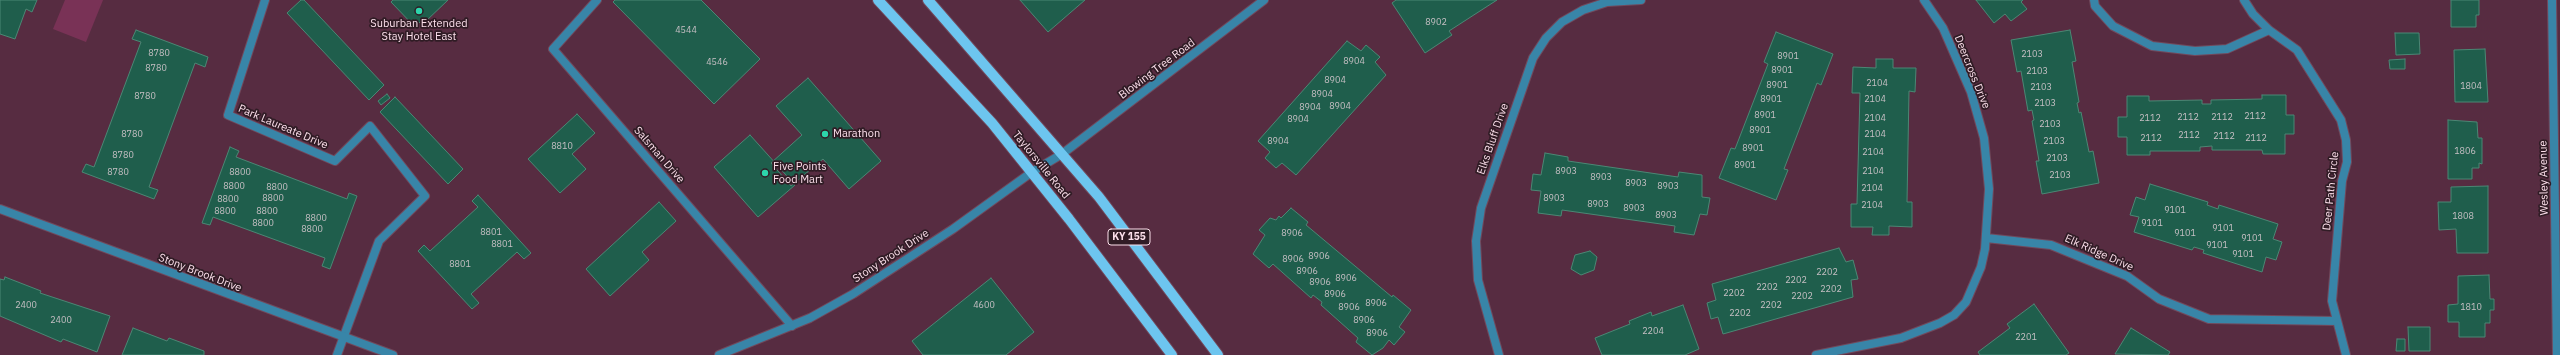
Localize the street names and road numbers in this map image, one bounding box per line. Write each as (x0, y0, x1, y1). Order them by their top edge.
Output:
street label: Deercross Drive (1951, 33, 1993, 111)
street label: Blowing Tree Road (1116, 36, 1198, 102)
street label: Park Laureate Drive (236, 102, 330, 152)
street label: Elks Bluff Drive (1475, 102, 1511, 176)
street label: Salsman Drive (631, 124, 687, 186)
street label: Taylorsville Road (1010, 128, 1072, 202)
street label: Wesley Avenue (2537, 140, 2551, 216)
street label: Deer Path Circle (2320, 151, 2342, 231)
street label: Stony Brook Drive (850, 226, 932, 286)
road number: KY 155 (1108, 229, 1150, 245)
street label: Elk Ridge Drive (2063, 232, 2135, 274)
street label: Stony Brook Drive (157, 251, 243, 295)

